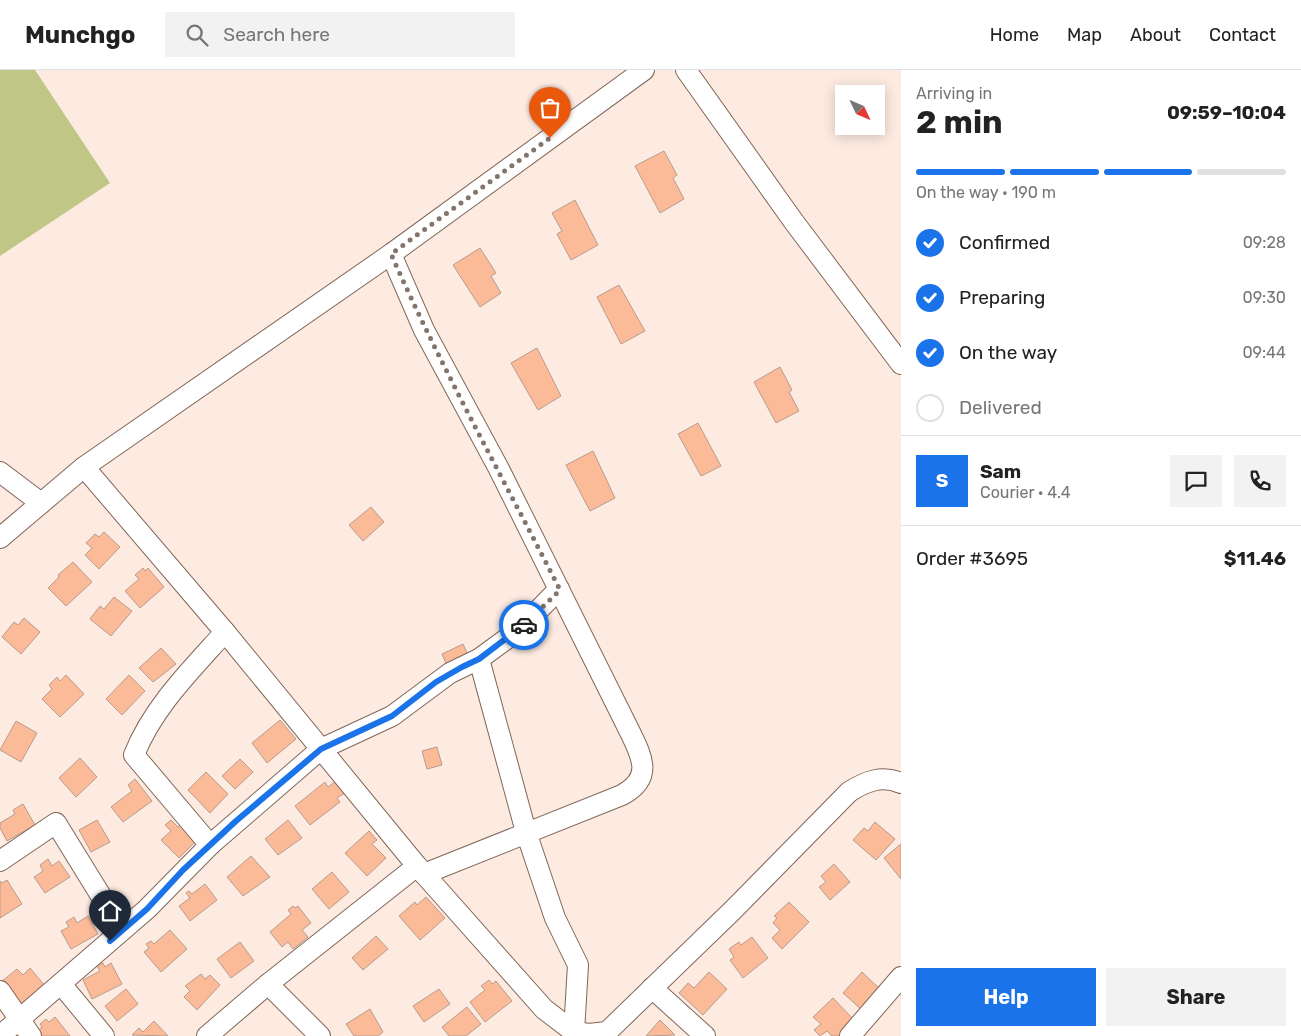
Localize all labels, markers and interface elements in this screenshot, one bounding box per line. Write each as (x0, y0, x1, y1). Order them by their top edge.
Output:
search box (165, 12, 515, 57)
text: Munchgo (25, 21, 135, 49)
icon: search (183, 21, 211, 49)
text: Search here (223, 23, 330, 46)
text: Home (990, 24, 1039, 46)
text: Map (1067, 24, 1102, 46)
text: About (1130, 24, 1181, 46)
text: Contact (1209, 24, 1276, 46)
text: Arriving in (916, 84, 992, 103)
north arrow (835, 85, 885, 135)
map controls (835, 85, 885, 135)
pin (529, 87, 571, 138)
icon: bag (536, 94, 564, 122)
text: 09:59–10:04 (1167, 101, 1286, 124)
text: 2 min (916, 103, 1003, 141)
text: On the way · 190 m (916, 183, 1056, 202)
icon: check (916, 229, 944, 257)
text: Confirmed (959, 231, 1050, 254)
text: 09:28 (1243, 233, 1286, 252)
icon: check (916, 284, 944, 312)
text: Preparing (959, 286, 1045, 309)
text: 09:30 (1242, 288, 1286, 307)
icon: check (916, 339, 944, 367)
text: On the way (959, 341, 1057, 364)
text: 09:44 (1242, 343, 1286, 362)
text: Delivered (959, 396, 1042, 419)
button: chat (1170, 455, 1222, 507)
button: phone (1234, 455, 1286, 507)
text: Sam (980, 460, 1021, 483)
text: S (936, 469, 948, 492)
text: Courier · 4.4 (980, 483, 1071, 502)
text: Order #3695 (916, 547, 1028, 570)
text: $11.46 (1224, 547, 1286, 570)
courier (499, 600, 549, 650)
icon: car (510, 611, 538, 639)
pin (89, 890, 131, 941)
icon: home (96, 897, 124, 925)
button: Help (916, 968, 1096, 1026)
button: Share (1106, 968, 1286, 1026)

